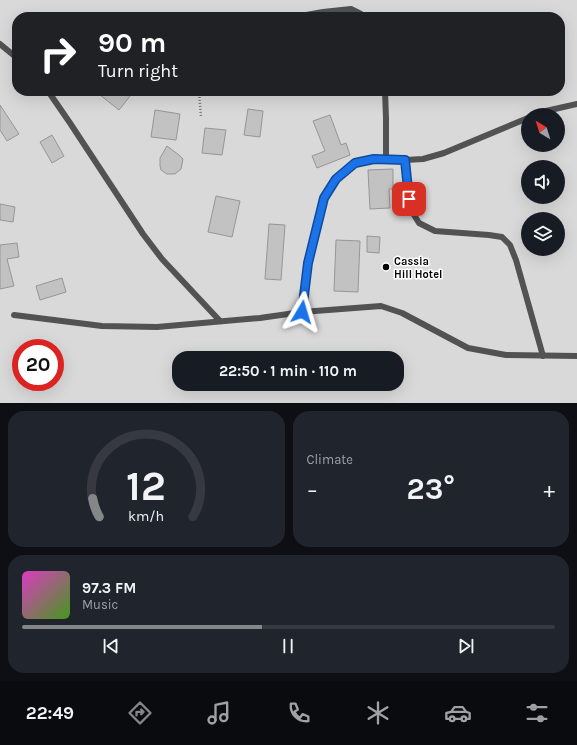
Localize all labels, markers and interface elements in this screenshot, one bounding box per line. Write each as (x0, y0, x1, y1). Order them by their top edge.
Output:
text: 90 m (98, 26, 166, 59)
icon: right (32, 28, 84, 80)
text: Turn right (98, 60, 178, 82)
north arrow (521, 108, 565, 152)
map controls (521, 108, 565, 256)
button: sound (521, 160, 565, 204)
pin (392, 182, 426, 216)
icon: arrive (398, 188, 420, 210)
button: layers (521, 212, 565, 256)
place label: Cassia Hill Hotel (394, 255, 442, 281)
marker: Cassia Hill Hotel (381, 262, 391, 272)
position arrow (281, 291, 323, 333)
speed limit sign: 20 (12, 339, 64, 391)
text: 22:50 · 1 min · 110 m (219, 362, 357, 380)
text: Climate (307, 452, 353, 467)
text: 12 (126, 462, 166, 510)
text: 23° (407, 471, 455, 507)
text: − (307, 477, 318, 503)
text: + (543, 477, 555, 503)
text: km/h (128, 508, 164, 525)
text: 97.3 FM (82, 579, 136, 597)
text: Music (82, 597, 118, 612)
icon: previous (100, 635, 122, 657)
icon: pause (277, 635, 299, 657)
icon: next (455, 635, 477, 657)
icon: directions (126, 699, 154, 727)
icon: music (205, 699, 233, 727)
icon: phone (285, 699, 313, 727)
icon: climate (364, 699, 392, 727)
icon: car (444, 699, 472, 727)
icon: filters (523, 699, 551, 727)
text: 22:49 (26, 702, 74, 724)

